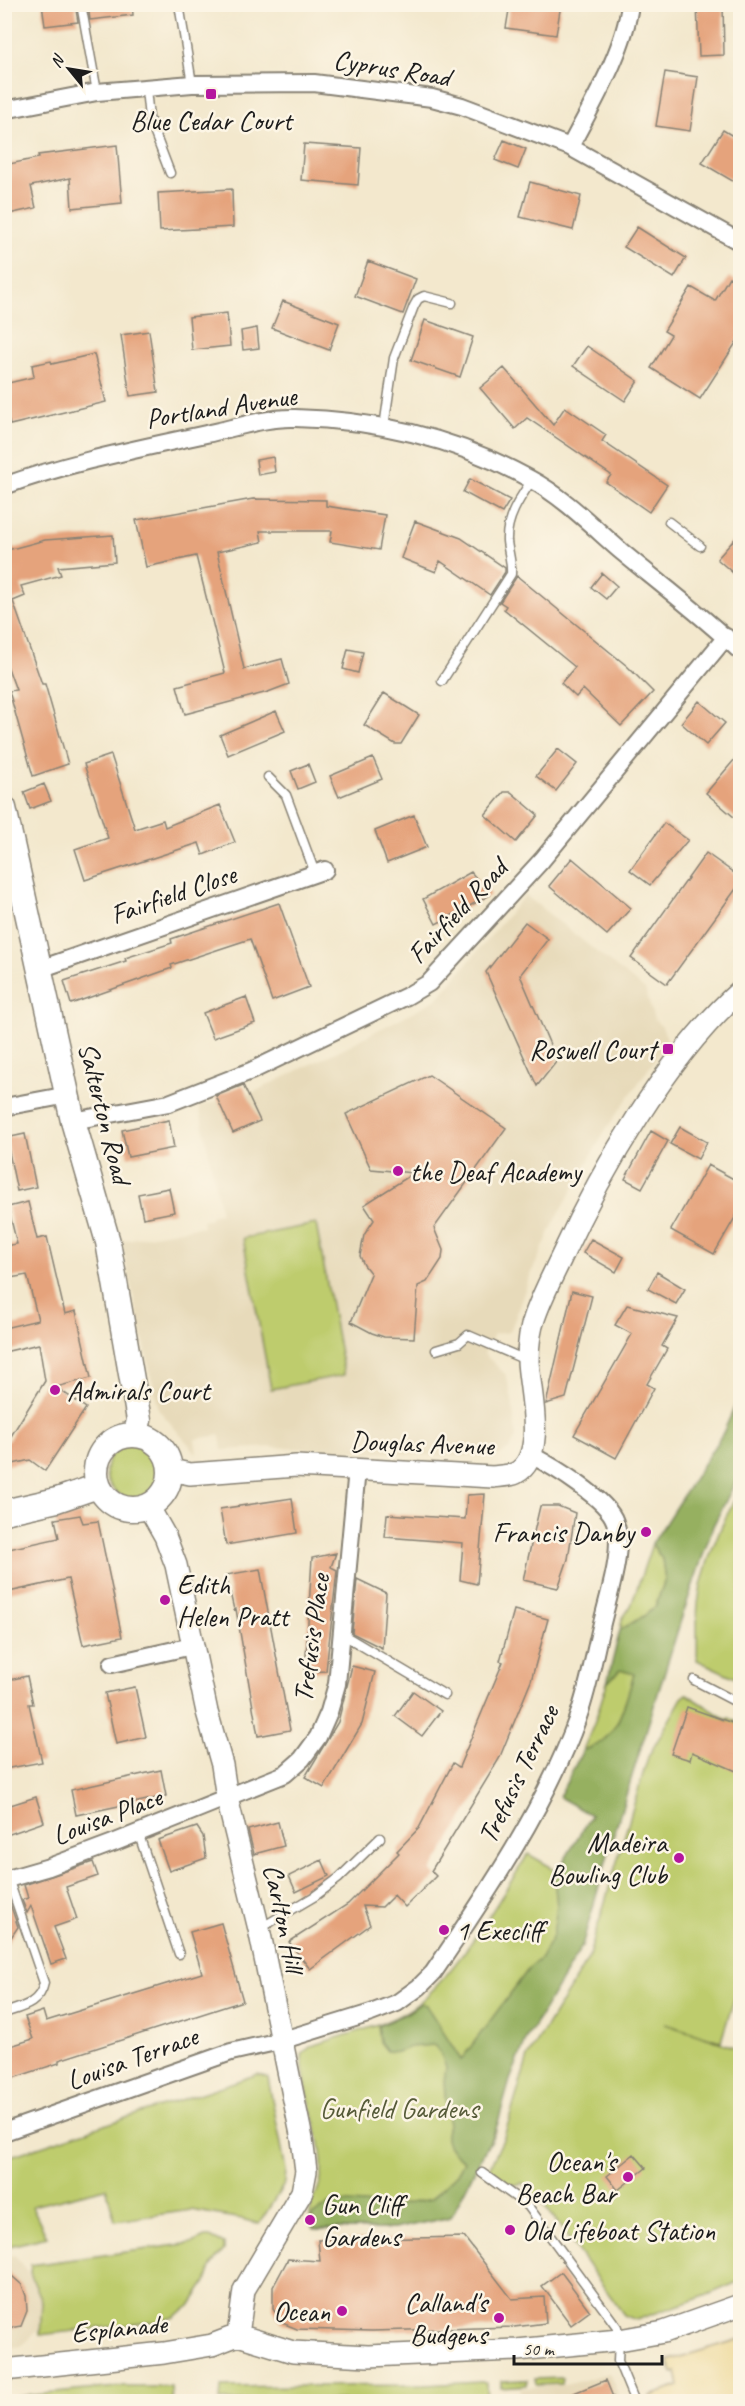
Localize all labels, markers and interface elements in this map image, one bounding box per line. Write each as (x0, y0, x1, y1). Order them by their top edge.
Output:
north arrow (39, 39, 99, 99)
street label: Cyprus Road (331, 42, 457, 95)
text: N (46, 50, 70, 71)
marker: Blue Cedar Court (204, 87, 218, 101)
place label: Blue Cedar Court (130, 103, 295, 138)
street label: Portland Avenue (143, 378, 301, 436)
street label: Fairfield Road (400, 848, 517, 971)
street label: Fairfield Close (106, 856, 242, 932)
place label: Roswell Court (529, 1032, 660, 1067)
street label: Salterton Road (71, 1039, 140, 1191)
marker: Roswell Court (661, 1042, 675, 1056)
place label: the Deaf Academy (410, 1154, 584, 1189)
marker: the Deaf Academy (391, 1164, 405, 1178)
place label: Admirals Court (67, 1373, 212, 1408)
marker: Admirals Court (48, 1383, 62, 1397)
street label: Douglas Avenue (350, 1423, 496, 1463)
place label: Francis Danby (493, 1515, 636, 1550)
marker: Francis Danby (639, 1525, 653, 1539)
place label: Edith Helen Pratt (177, 1567, 291, 1634)
street label: Trefusis Place (285, 1570, 338, 1704)
marker: Edith Helen Pratt (158, 1593, 172, 1607)
street label: Trefusis Terrace (470, 1698, 567, 1849)
street label: Louisa Place (47, 1778, 168, 1853)
place label: Madeira Bowling Club (549, 1825, 669, 1892)
marker: Madeira Bowling Club (672, 1851, 686, 1865)
street label: Carlton Hill (256, 1861, 314, 1980)
place label: 1 Execliff (456, 1913, 549, 1948)
marker: 1 Execliff (437, 1923, 451, 1937)
street label: Louisa Terrace (62, 2017, 204, 2098)
park label: Gunfield Gardens (320, 2091, 481, 2126)
place label: Ocean's Beach Bar (516, 2144, 618, 2211)
marker: Ocean's Beach Bar (621, 2170, 635, 2184)
place label: Gun Cliff Gardens (322, 2187, 409, 2254)
marker: Gun Cliff Gardens (303, 2213, 317, 2227)
place label: Old Lifeboat Station (522, 2213, 715, 2248)
marker: Old Lifeboat Station (503, 2223, 517, 2237)
place label: Calland's Budgens (404, 2285, 489, 2352)
place label: Ocean (273, 2294, 330, 2329)
marker: Ocean (335, 2304, 349, 2318)
street label: Esplanade (70, 2305, 170, 2350)
marker: Calland's Budgens (492, 2311, 506, 2325)
scale bar (514, 2328, 662, 2366)
text: 50 m (523, 2338, 556, 2360)

